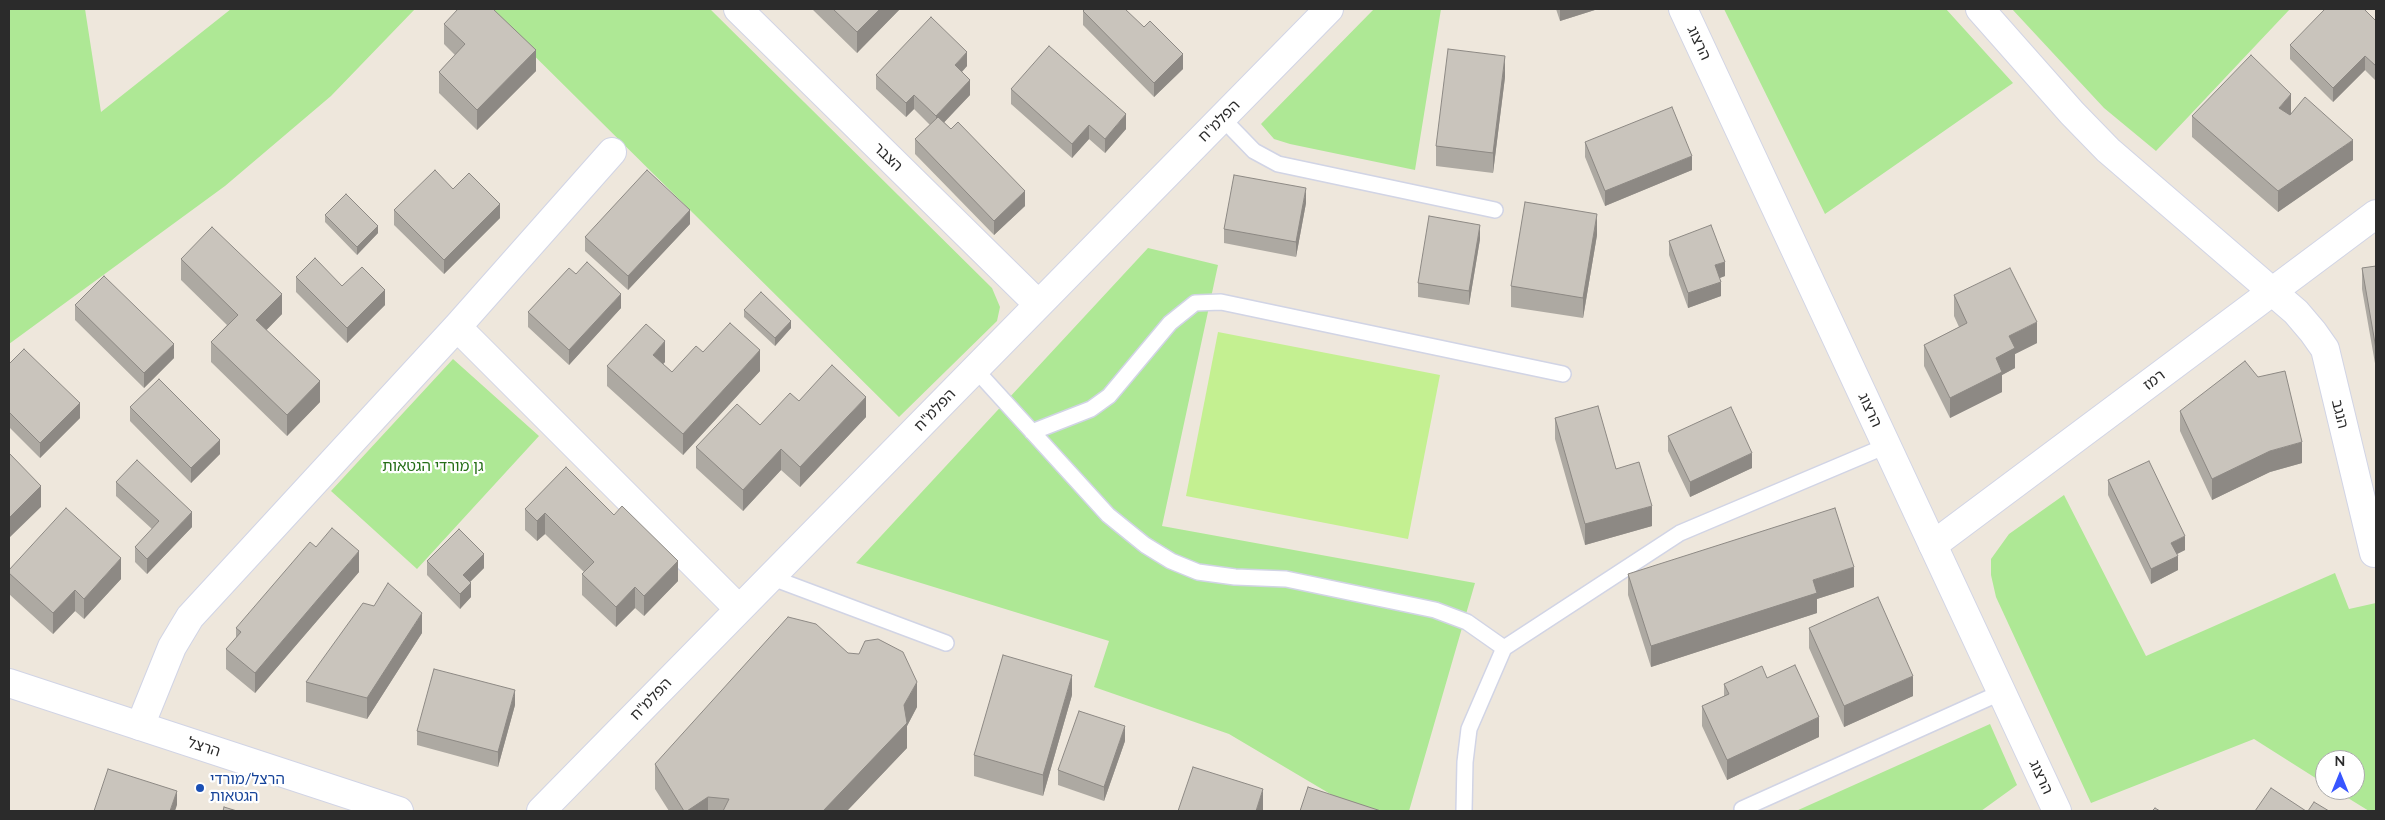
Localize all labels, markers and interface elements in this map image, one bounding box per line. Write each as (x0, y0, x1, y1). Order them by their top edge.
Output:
street label: הרצוג (1683, 23, 1715, 63)
street label: הפלמ"ח (1194, 96, 1244, 146)
street label: הצבר (870, 139, 906, 175)
street label: רמז (2140, 366, 2168, 394)
street label: הפלמ"ח (911, 385, 959, 435)
street label: הרצוג (1854, 390, 1886, 430)
street label: הנגב (2328, 398, 2352, 430)
park label: גן מורדי הגטאות (382, 457, 484, 475)
street label: הפלמ"ח (627, 674, 675, 724)
street label: הרצל (185, 733, 223, 761)
north arrow (2315, 750, 2365, 800)
text: N (2335, 752, 2345, 769)
street label: הרצוג (2025, 757, 2057, 797)
place label: הרצל/מורדי הגטאות (210, 770, 285, 805)
marker: הרצל/מורדי הגטאות (194, 782, 206, 794)

